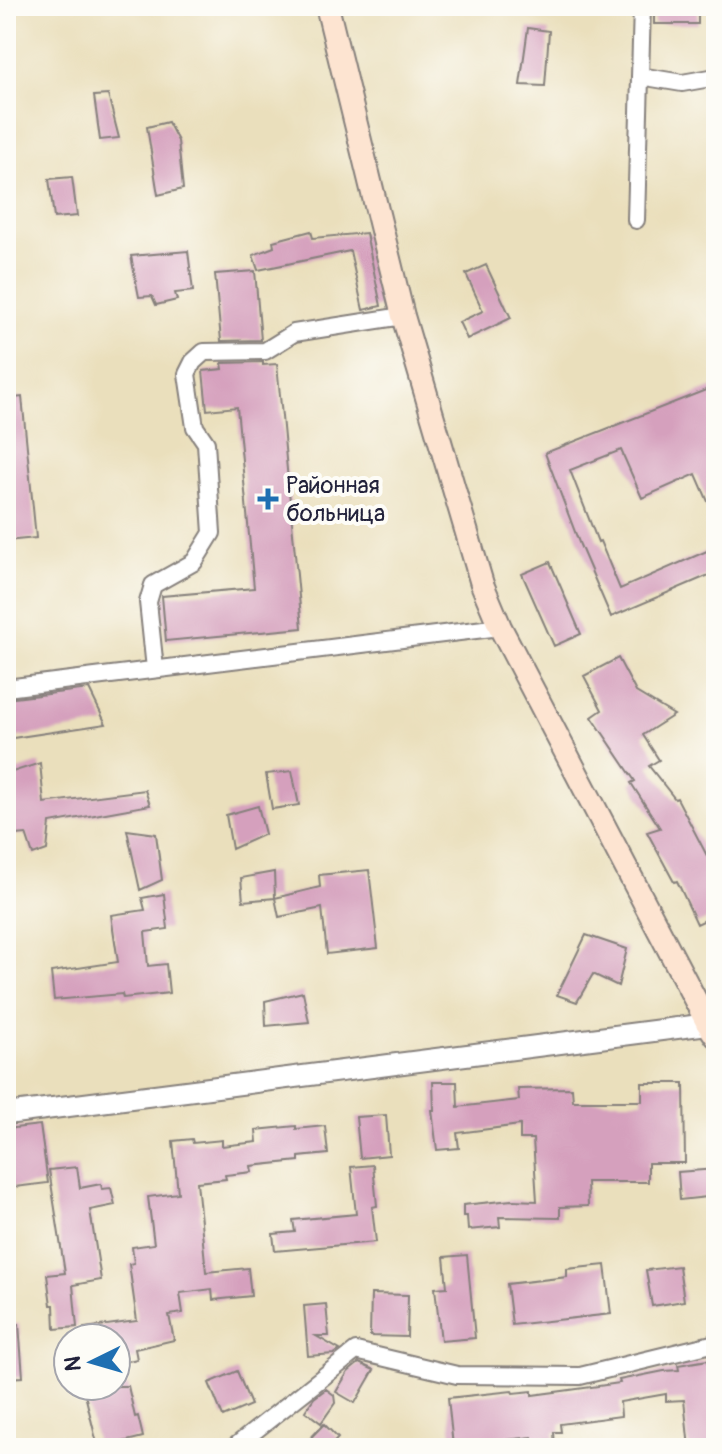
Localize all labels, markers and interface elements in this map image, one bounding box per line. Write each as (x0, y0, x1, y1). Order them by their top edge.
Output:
place label: Районная больница (286, 471, 385, 528)
marker: Районная больница (257, 488, 279, 510)
north arrow (52, 1322, 132, 1402)
text: N (58, 1355, 88, 1372)

